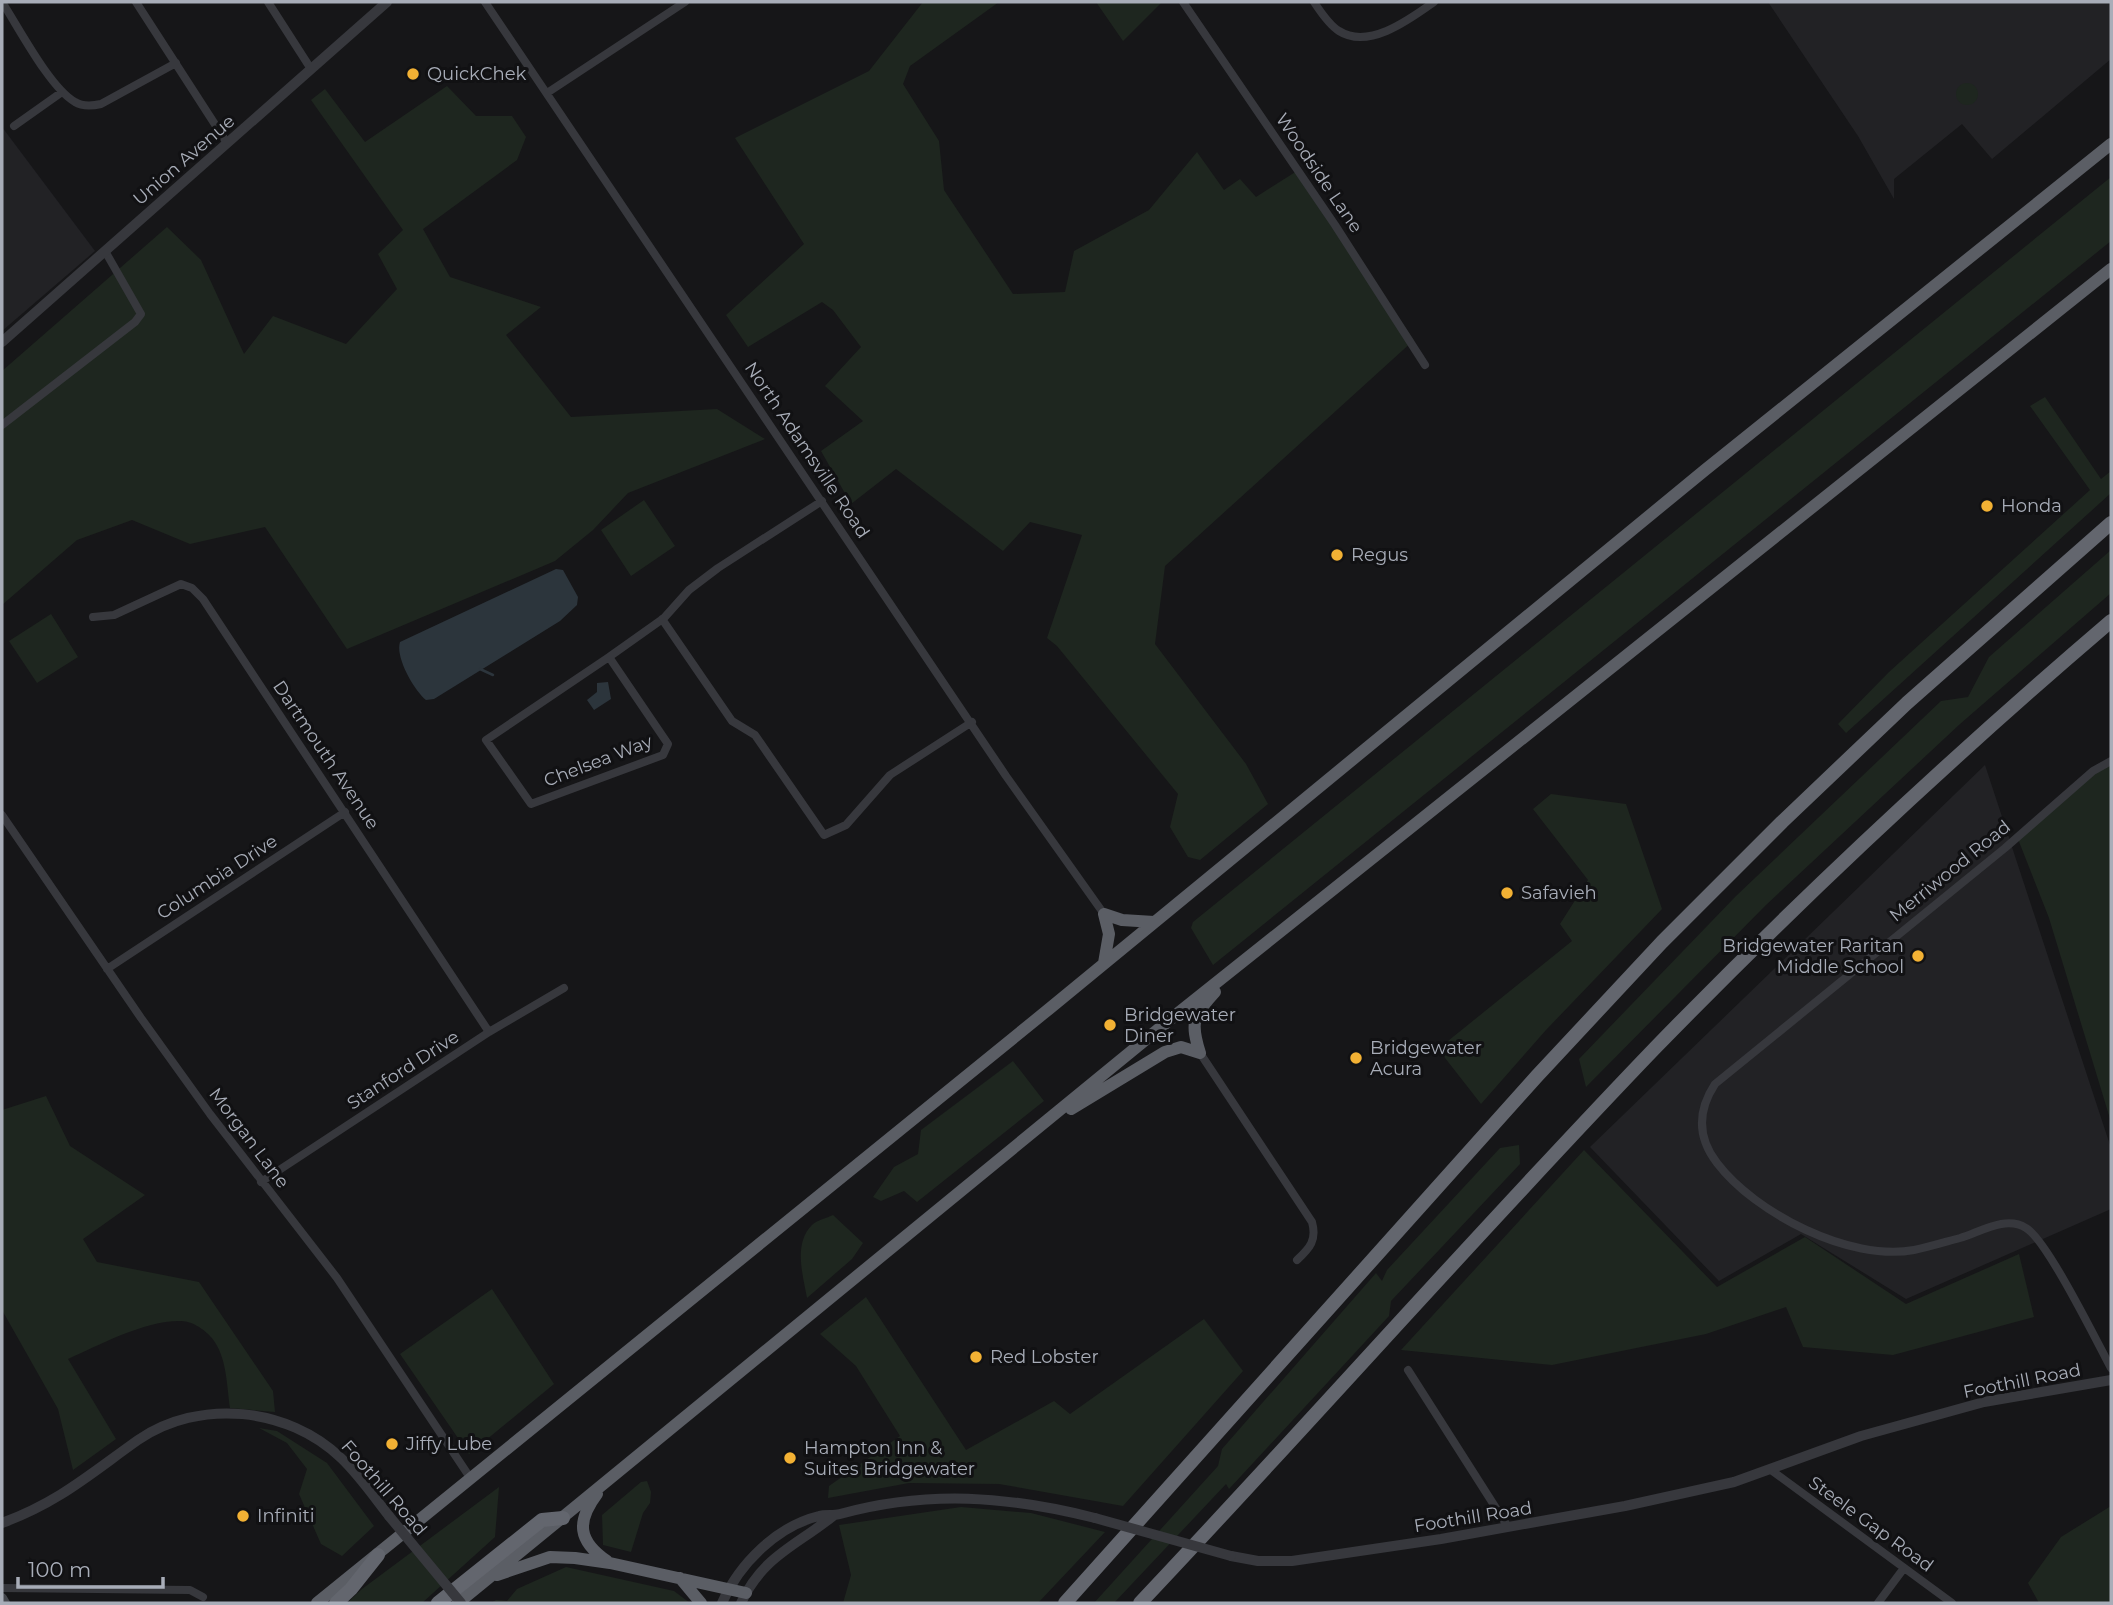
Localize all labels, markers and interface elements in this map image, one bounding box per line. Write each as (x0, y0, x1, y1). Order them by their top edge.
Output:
place label: QuickChek (427, 63, 527, 85)
marker: QuickChek (405, 66, 421, 82)
street label: Woodside Lane (1271, 109, 1367, 237)
street label: Union Avenue (129, 110, 239, 210)
street label: North Adamsville Road (740, 358, 874, 542)
place label: Honda (2001, 495, 2062, 517)
marker: Honda (1979, 498, 1995, 514)
place label: Regus (1351, 544, 1408, 566)
marker: Regus (1329, 547, 1345, 563)
street label: Dartmouth Avenue (268, 676, 384, 834)
street label: Chelsea Way (541, 730, 656, 792)
street label: Merriwood Road (1885, 816, 2015, 926)
street label: Columbia Drive (153, 830, 281, 924)
place label: Safavieh (1521, 882, 1597, 904)
marker: Safavieh (1499, 885, 1515, 901)
place label: Bridgewater Raritan Middle School (1722, 935, 1904, 978)
marker: Bridgewater Raritan Middle School (1910, 948, 1926, 964)
place label: Bridgewater Diner (1124, 1004, 1236, 1047)
marker: Bridgewater Diner (1102, 1017, 1118, 1033)
street label: Stanford Drive (343, 1026, 463, 1114)
place label: Bridgewater Acura (1370, 1037, 1482, 1080)
marker: Bridgewater Acura (1348, 1050, 1364, 1066)
street label: Morgan Lane (204, 1084, 294, 1192)
place label: Red Lobster (990, 1346, 1099, 1368)
marker: Red Lobster (968, 1349, 984, 1365)
street label: Foothill Road (1961, 1359, 2083, 1403)
place label: Jiffy Lube (405, 1433, 492, 1455)
street label: Foothill Road (337, 1436, 431, 1540)
marker: Jiffy Lube (384, 1436, 400, 1452)
place label: Hampton Inn & Suites Bridgewater (804, 1437, 975, 1480)
marker: Hampton Inn & Suites Bridgewater (782, 1450, 798, 1466)
street label: Steele Gap Road (1804, 1471, 1938, 1577)
street label: Foothill Road (1412, 1497, 1534, 1537)
place label: Infiniti (257, 1505, 315, 1527)
marker: Infiniti (235, 1508, 251, 1524)
scale bar (18, 1546, 163, 1590)
text: 100 m (28, 1557, 91, 1582)

